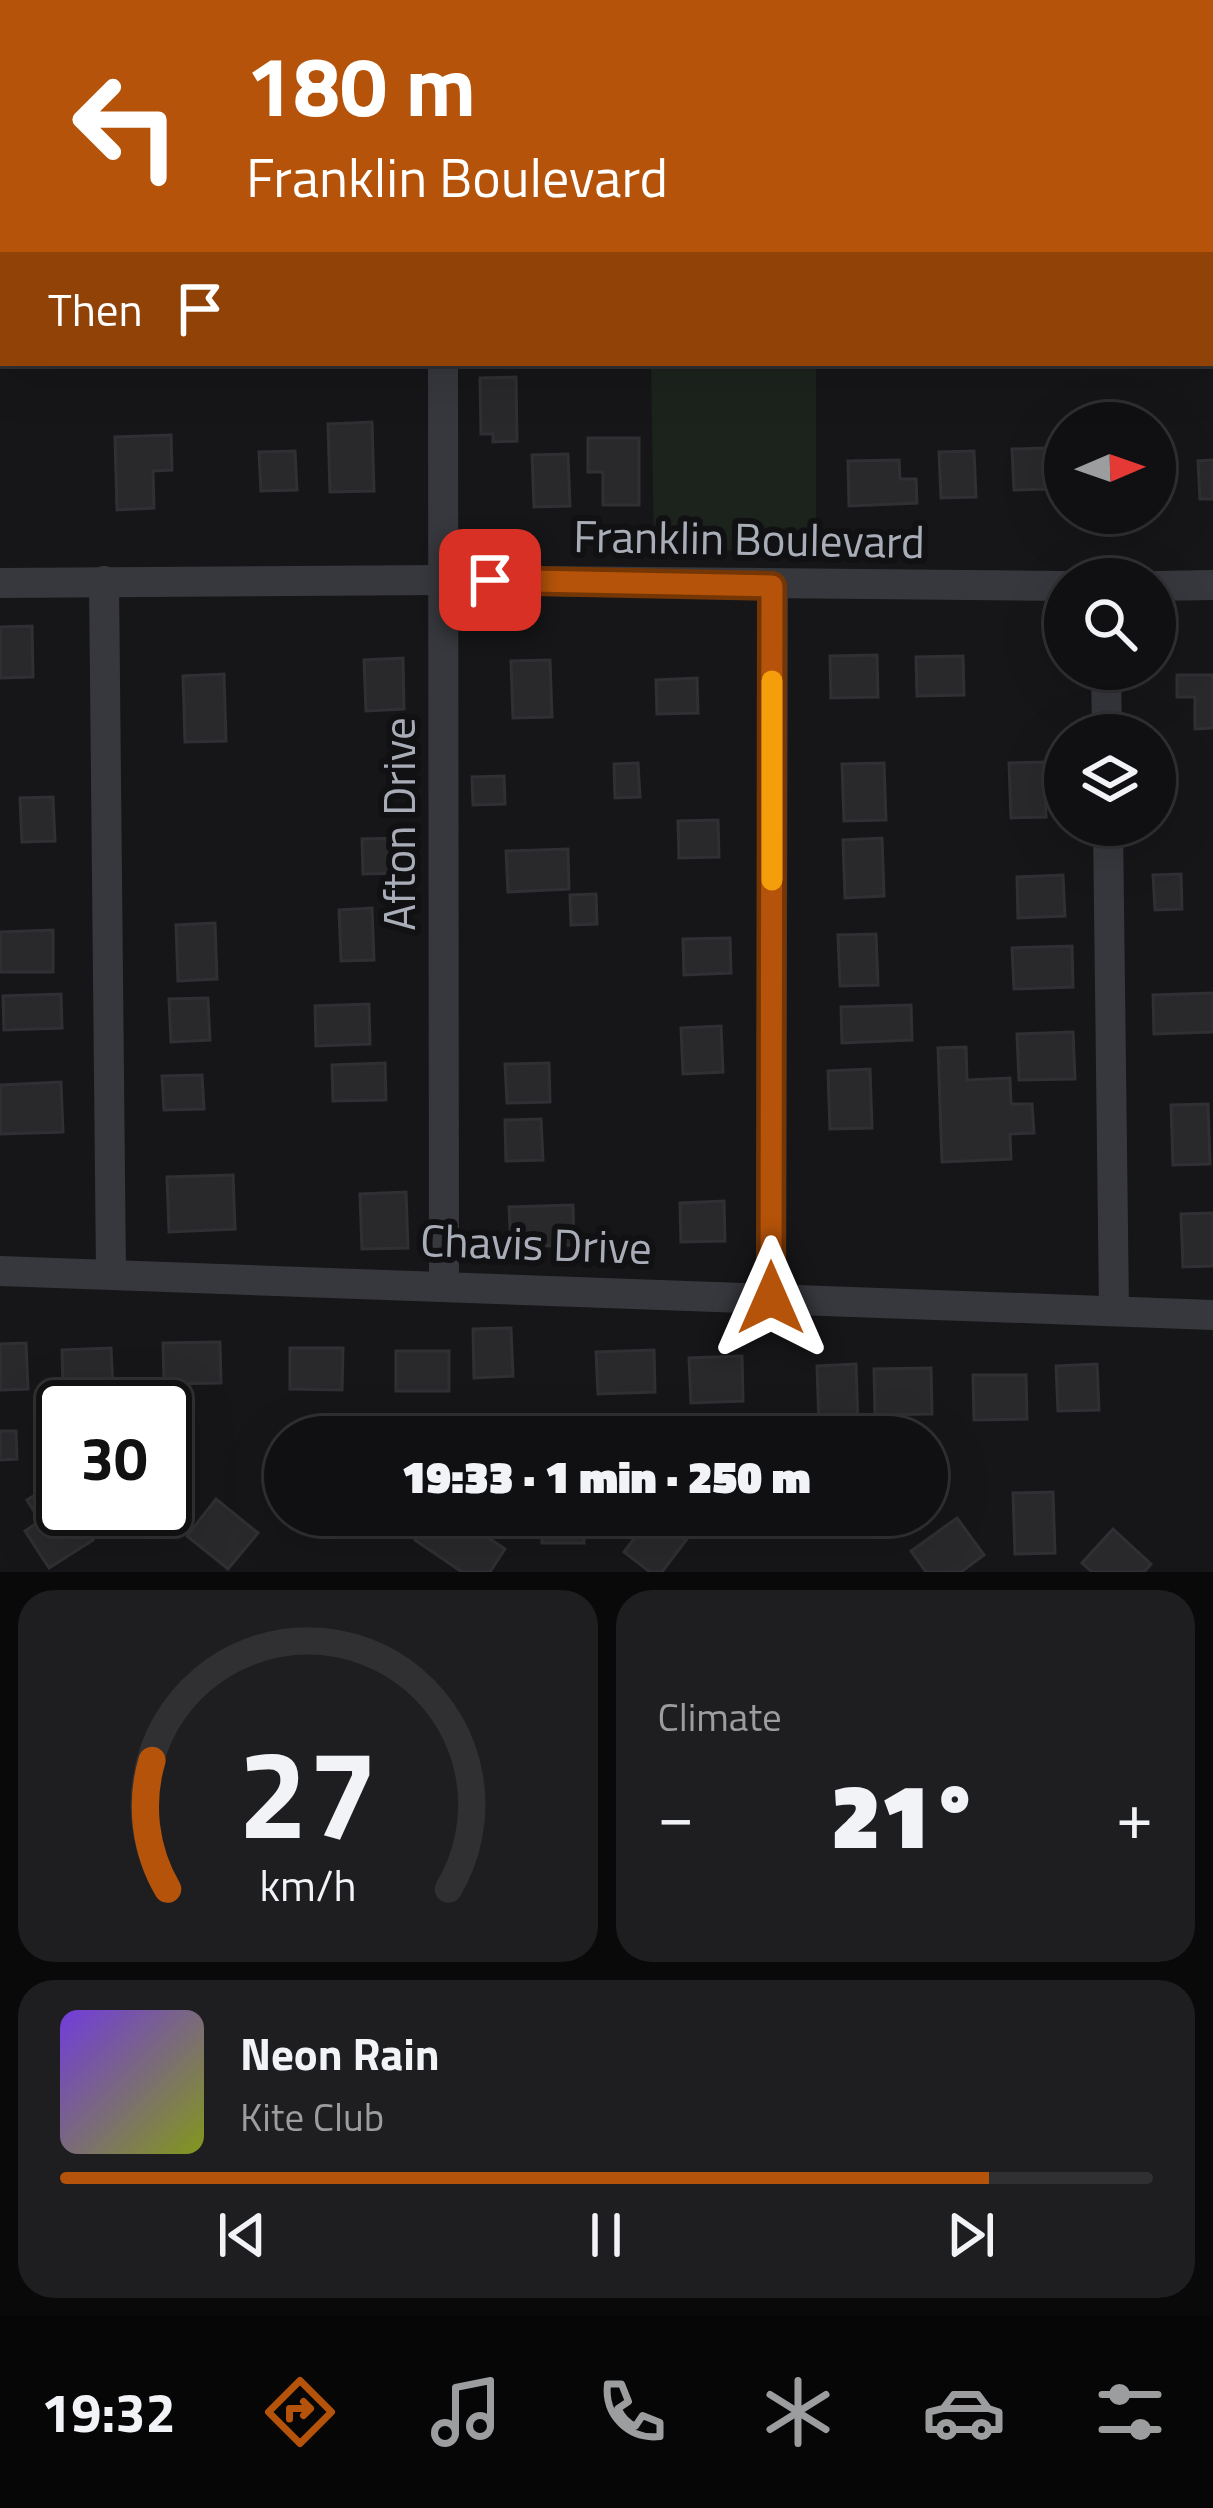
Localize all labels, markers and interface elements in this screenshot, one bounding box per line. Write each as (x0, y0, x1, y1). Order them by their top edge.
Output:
text: 180 m (246, 21, 476, 149)
icon: left (48, 48, 204, 204)
text: Franklin Boulevard (246, 136, 668, 218)
text: Then (48, 275, 143, 343)
icon: arrive (167, 276, 233, 342)
north arrow (1044, 402, 1176, 534)
map controls (1044, 402, 1176, 846)
street label: Franklin Boulevard (573, 501, 925, 575)
pin (439, 529, 541, 631)
icon: arrive (457, 547, 523, 613)
button: search (1044, 558, 1176, 690)
button: layers (1044, 714, 1176, 846)
street label: Afton Drive (364, 717, 432, 931)
street label: Chavis Drive (419, 1205, 653, 1281)
position arrow (708, 1235, 834, 1361)
speed limit sign: 30 (36, 1380, 192, 1536)
text: 19:33 · 1 min · 250 m (402, 1442, 810, 1510)
text: Climate (658, 1687, 782, 1746)
text: 27 (238, 1697, 378, 1886)
text: 21° (831, 1746, 980, 1883)
text: − (658, 1764, 694, 1865)
text: + (1116, 1764, 1153, 1865)
text: km/h (259, 1852, 356, 1918)
text: Neon Rain (240, 2019, 440, 2087)
text: Kite Club (240, 2087, 384, 2146)
icon: previous (209, 2202, 275, 2268)
icon: pause (573, 2202, 639, 2268)
icon: next (938, 2202, 1004, 2268)
icon: directions (258, 2370, 342, 2454)
icon: music (424, 2370, 508, 2454)
icon: phone (590, 2370, 674, 2454)
icon: climate (756, 2370, 840, 2454)
icon: car (922, 2370, 1006, 2454)
icon: filters (1088, 2370, 1172, 2454)
text: 19:32 (41, 2371, 176, 2453)

